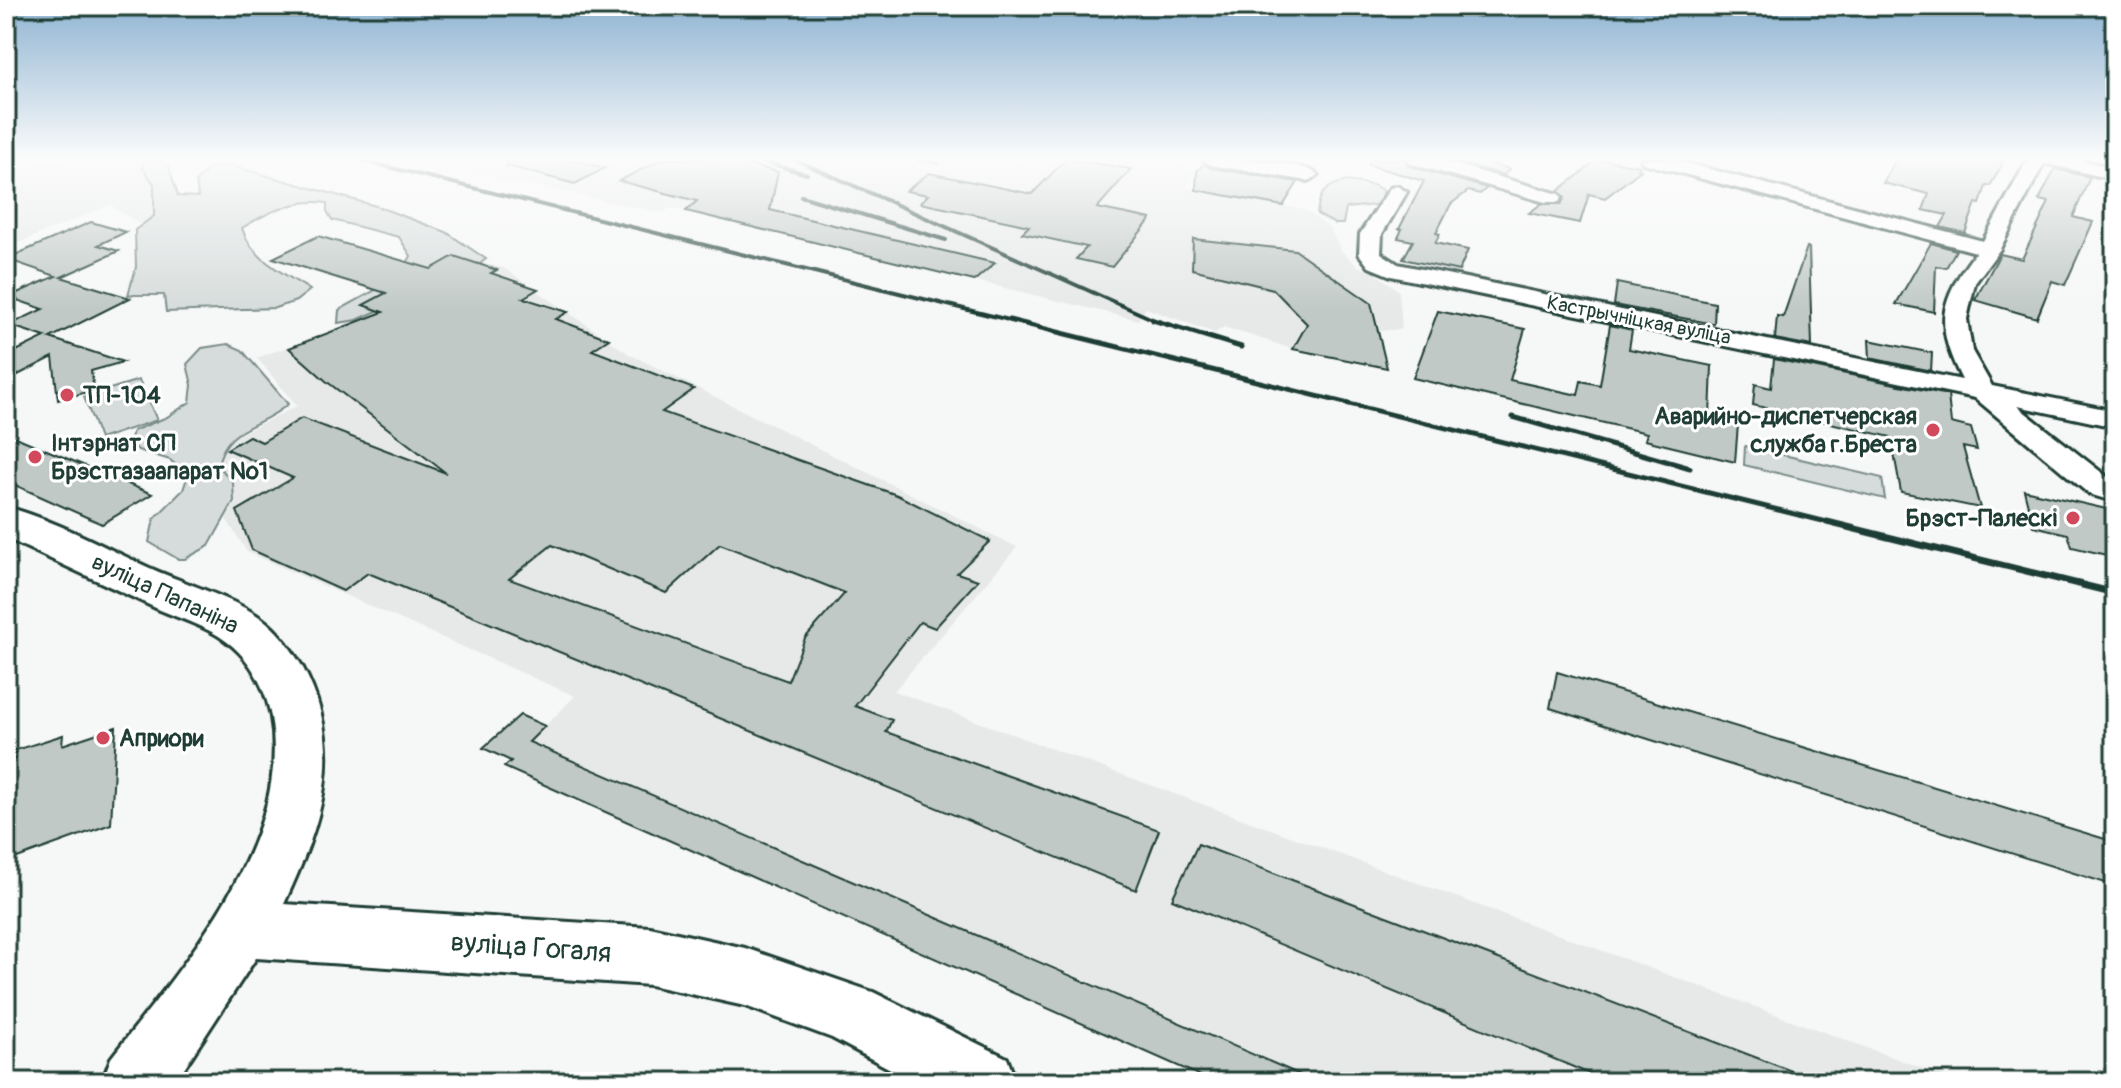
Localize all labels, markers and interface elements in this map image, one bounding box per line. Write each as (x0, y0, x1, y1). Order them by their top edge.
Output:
street label: Кастрычніцкая вуліца (1545, 290, 1733, 350)
place label: ТП-104 (82, 381, 161, 410)
marker: ТП-104 (58, 386, 76, 404)
place label: Аварийно-диспетчерская служба г.Бреста (1654, 402, 1917, 459)
marker: Аварийно-диспетчерская служба г.Бреста (1924, 421, 1942, 439)
place label: Інтэрнат СП Брэстгазаапарат №1 (51, 429, 268, 486)
marker: Інтэрнат СП Брэстгазаапарат №1 (26, 448, 44, 466)
place label: Брэст-Палескі (1906, 504, 2057, 533)
marker: Брэст-Палескі (2064, 509, 2082, 527)
street label: вуліца Папаніна (87, 547, 243, 641)
place label: Априори (119, 724, 204, 753)
marker: Априори (94, 729, 112, 747)
street label: вуліца Гогаля (449, 925, 613, 971)

